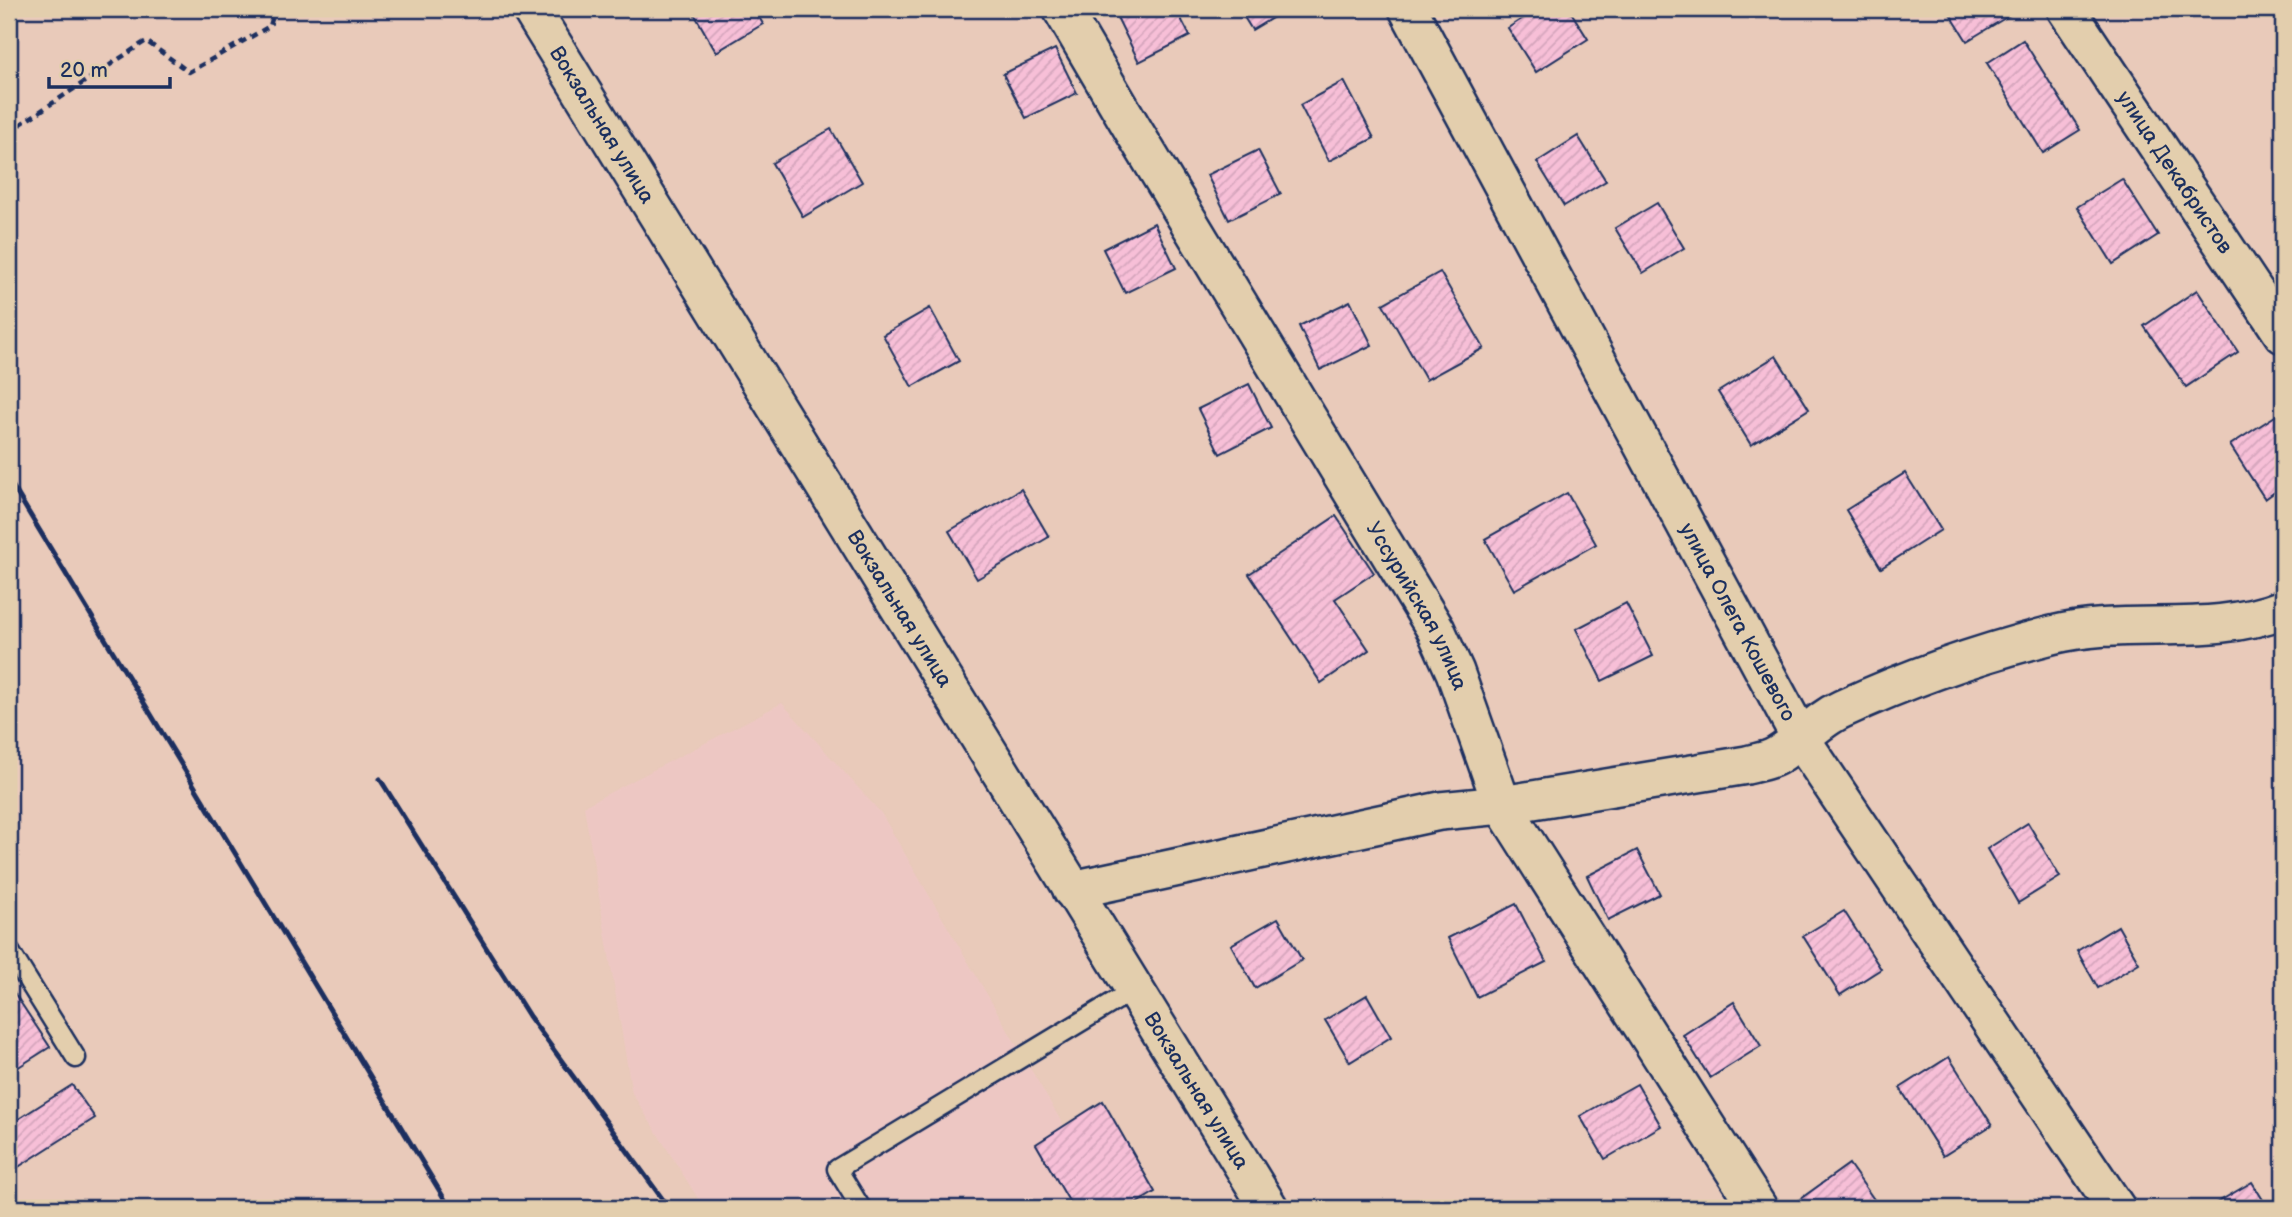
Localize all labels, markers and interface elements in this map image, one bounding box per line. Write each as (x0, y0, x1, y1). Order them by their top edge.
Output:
street label: Вокзальная улица (544, 42, 660, 209)
scale bar (49, 46, 170, 90)
text: 20 m (60, 58, 108, 83)
street label: улица Декабристов (2111, 86, 2238, 258)
street label: Уссурийская улица (1361, 518, 1473, 694)
street label: улица Олега Кошевого (1674, 519, 1801, 725)
street label: Вокзальная улица (842, 526, 958, 693)
street label: Вокзальная улица (1138, 1008, 1254, 1175)

